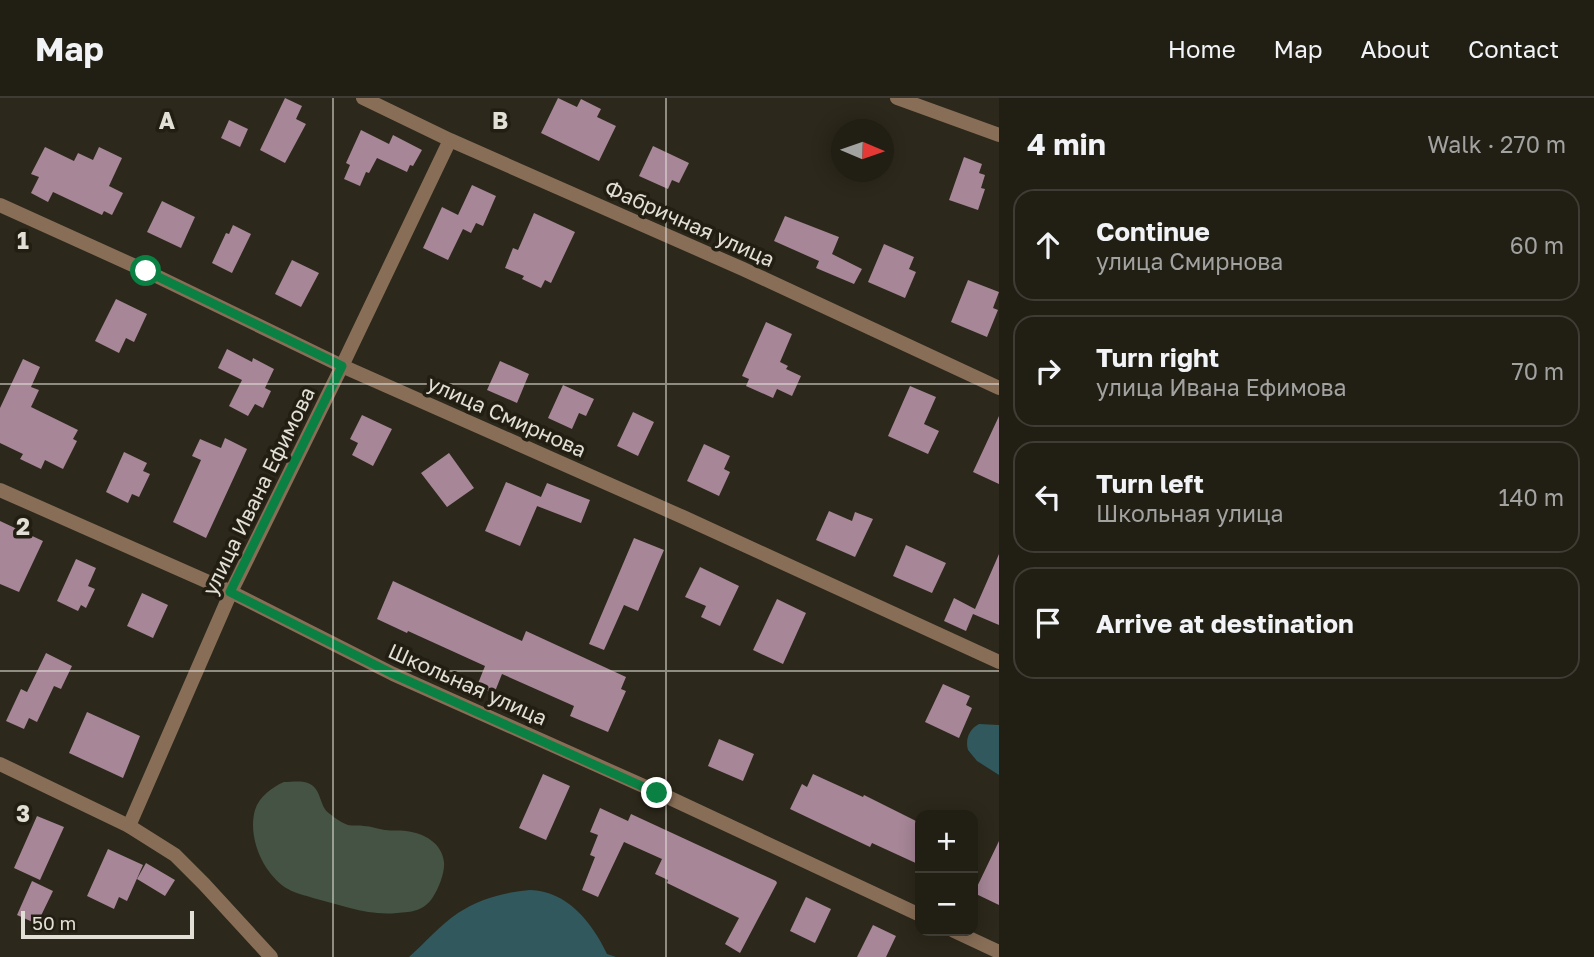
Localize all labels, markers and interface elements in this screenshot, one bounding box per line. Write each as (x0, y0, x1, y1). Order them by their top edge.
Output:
text: Map (35, 29, 104, 68)
text: Home (1168, 34, 1236, 63)
text: Map (1274, 34, 1323, 63)
text: About (1361, 34, 1430, 63)
text: Contact (1468, 34, 1559, 63)
text: A (159, 106, 176, 134)
text: B (492, 106, 508, 134)
north arrow (831, 119, 894, 182)
text: 4 min (1027, 126, 1106, 162)
text: Walk · 270 m (1427, 130, 1566, 158)
street label: Фабричная улица (601, 174, 779, 272)
text: Continue (1096, 216, 1210, 247)
text: 1 (17, 226, 29, 254)
icon: ahead (1029, 226, 1067, 264)
text: 60 m (1510, 231, 1564, 259)
text: улица Смирнова (1096, 247, 1283, 275)
route start (130, 255, 161, 286)
text: Turn right (1096, 342, 1219, 373)
icon: right (1029, 352, 1067, 390)
text: 70 m (1511, 357, 1564, 385)
street label: улица Смирнова (424, 369, 590, 463)
text: улица Ивана Ефимова (1096, 373, 1347, 401)
street label: улица Ивана Ефимова (196, 382, 320, 600)
text: Turn left (1096, 468, 1204, 499)
icon: left (1029, 478, 1067, 516)
text: 140 m (1498, 483, 1564, 511)
text: Школьная улица (1096, 499, 1283, 527)
text: 2 (16, 512, 30, 540)
icon: arrive (1029, 604, 1067, 642)
text: Arrive at destination (1096, 608, 1354, 639)
street label: Школьная улица (385, 637, 551, 731)
route end (641, 777, 672, 808)
text: 3 (16, 799, 30, 827)
map controls (915, 810, 978, 936)
button: + (915, 810, 978, 873)
button: − (915, 873, 978, 936)
scale bar (21, 908, 194, 940)
text: 50 m (32, 911, 76, 934)

